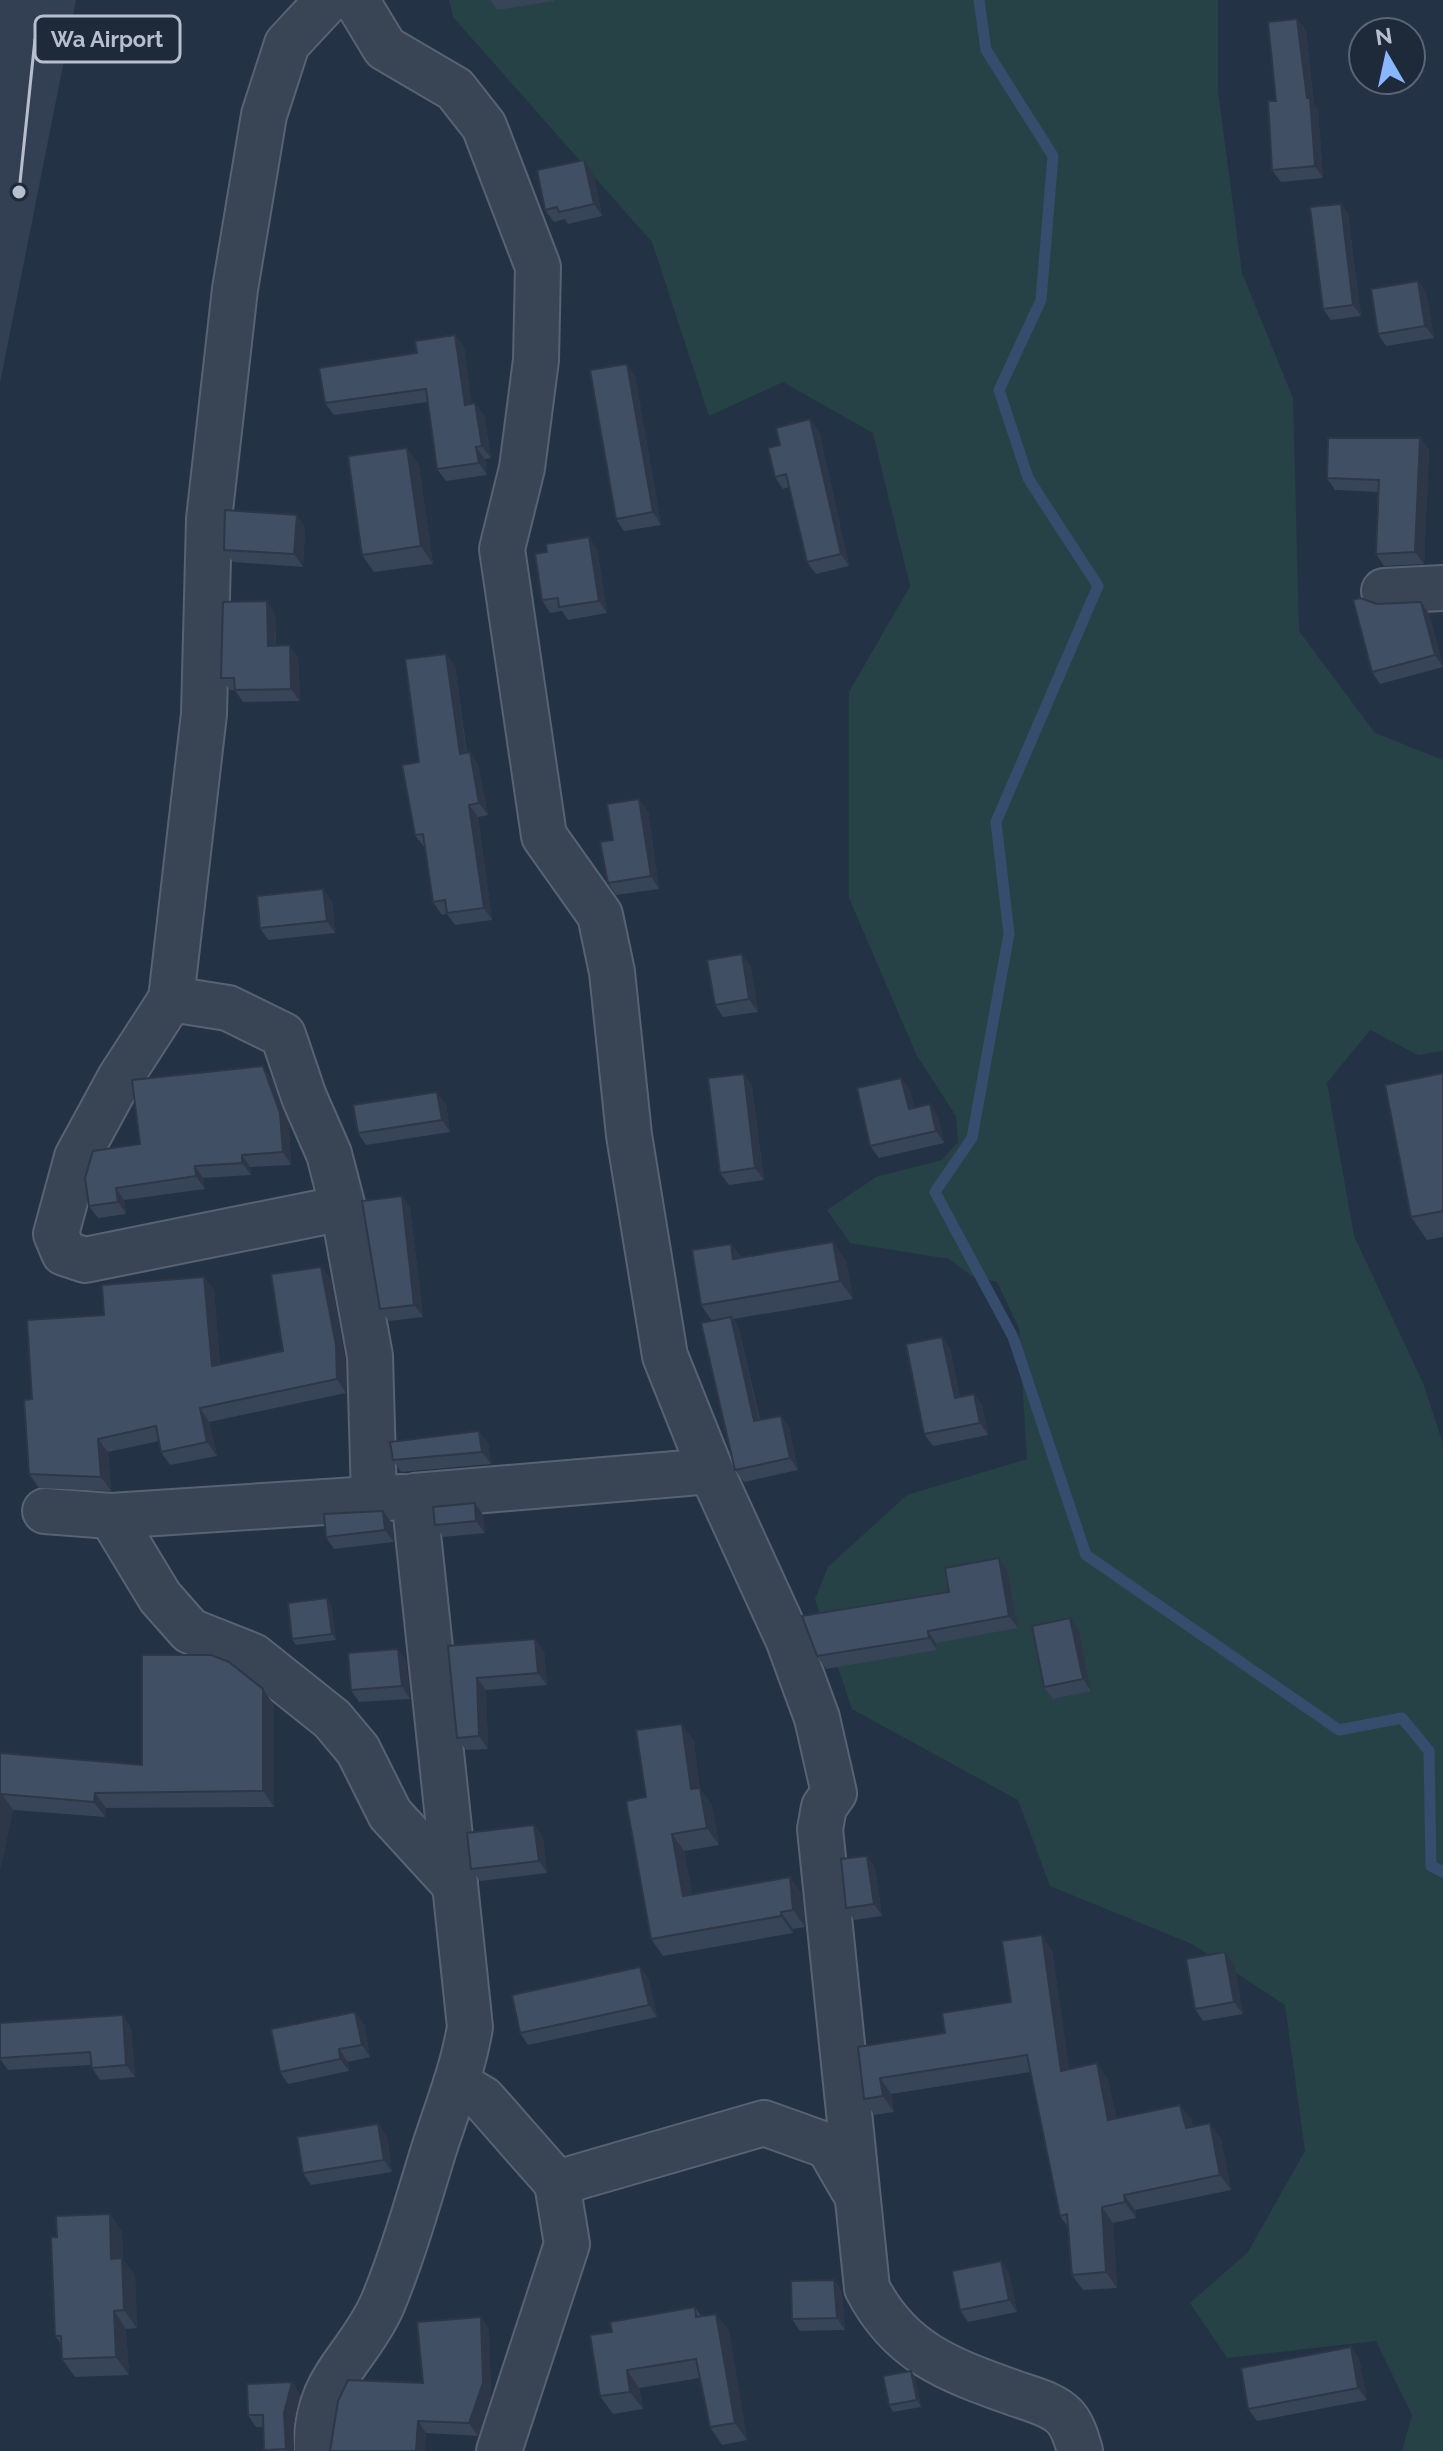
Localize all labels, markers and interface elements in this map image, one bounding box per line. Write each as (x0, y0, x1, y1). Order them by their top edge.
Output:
callout: Wa Airport (35, 16, 180, 62)
north arrow (1347, 16, 1427, 96)
text: N (1374, 22, 1394, 50)
text: Wa Airport (51, 26, 164, 52)

